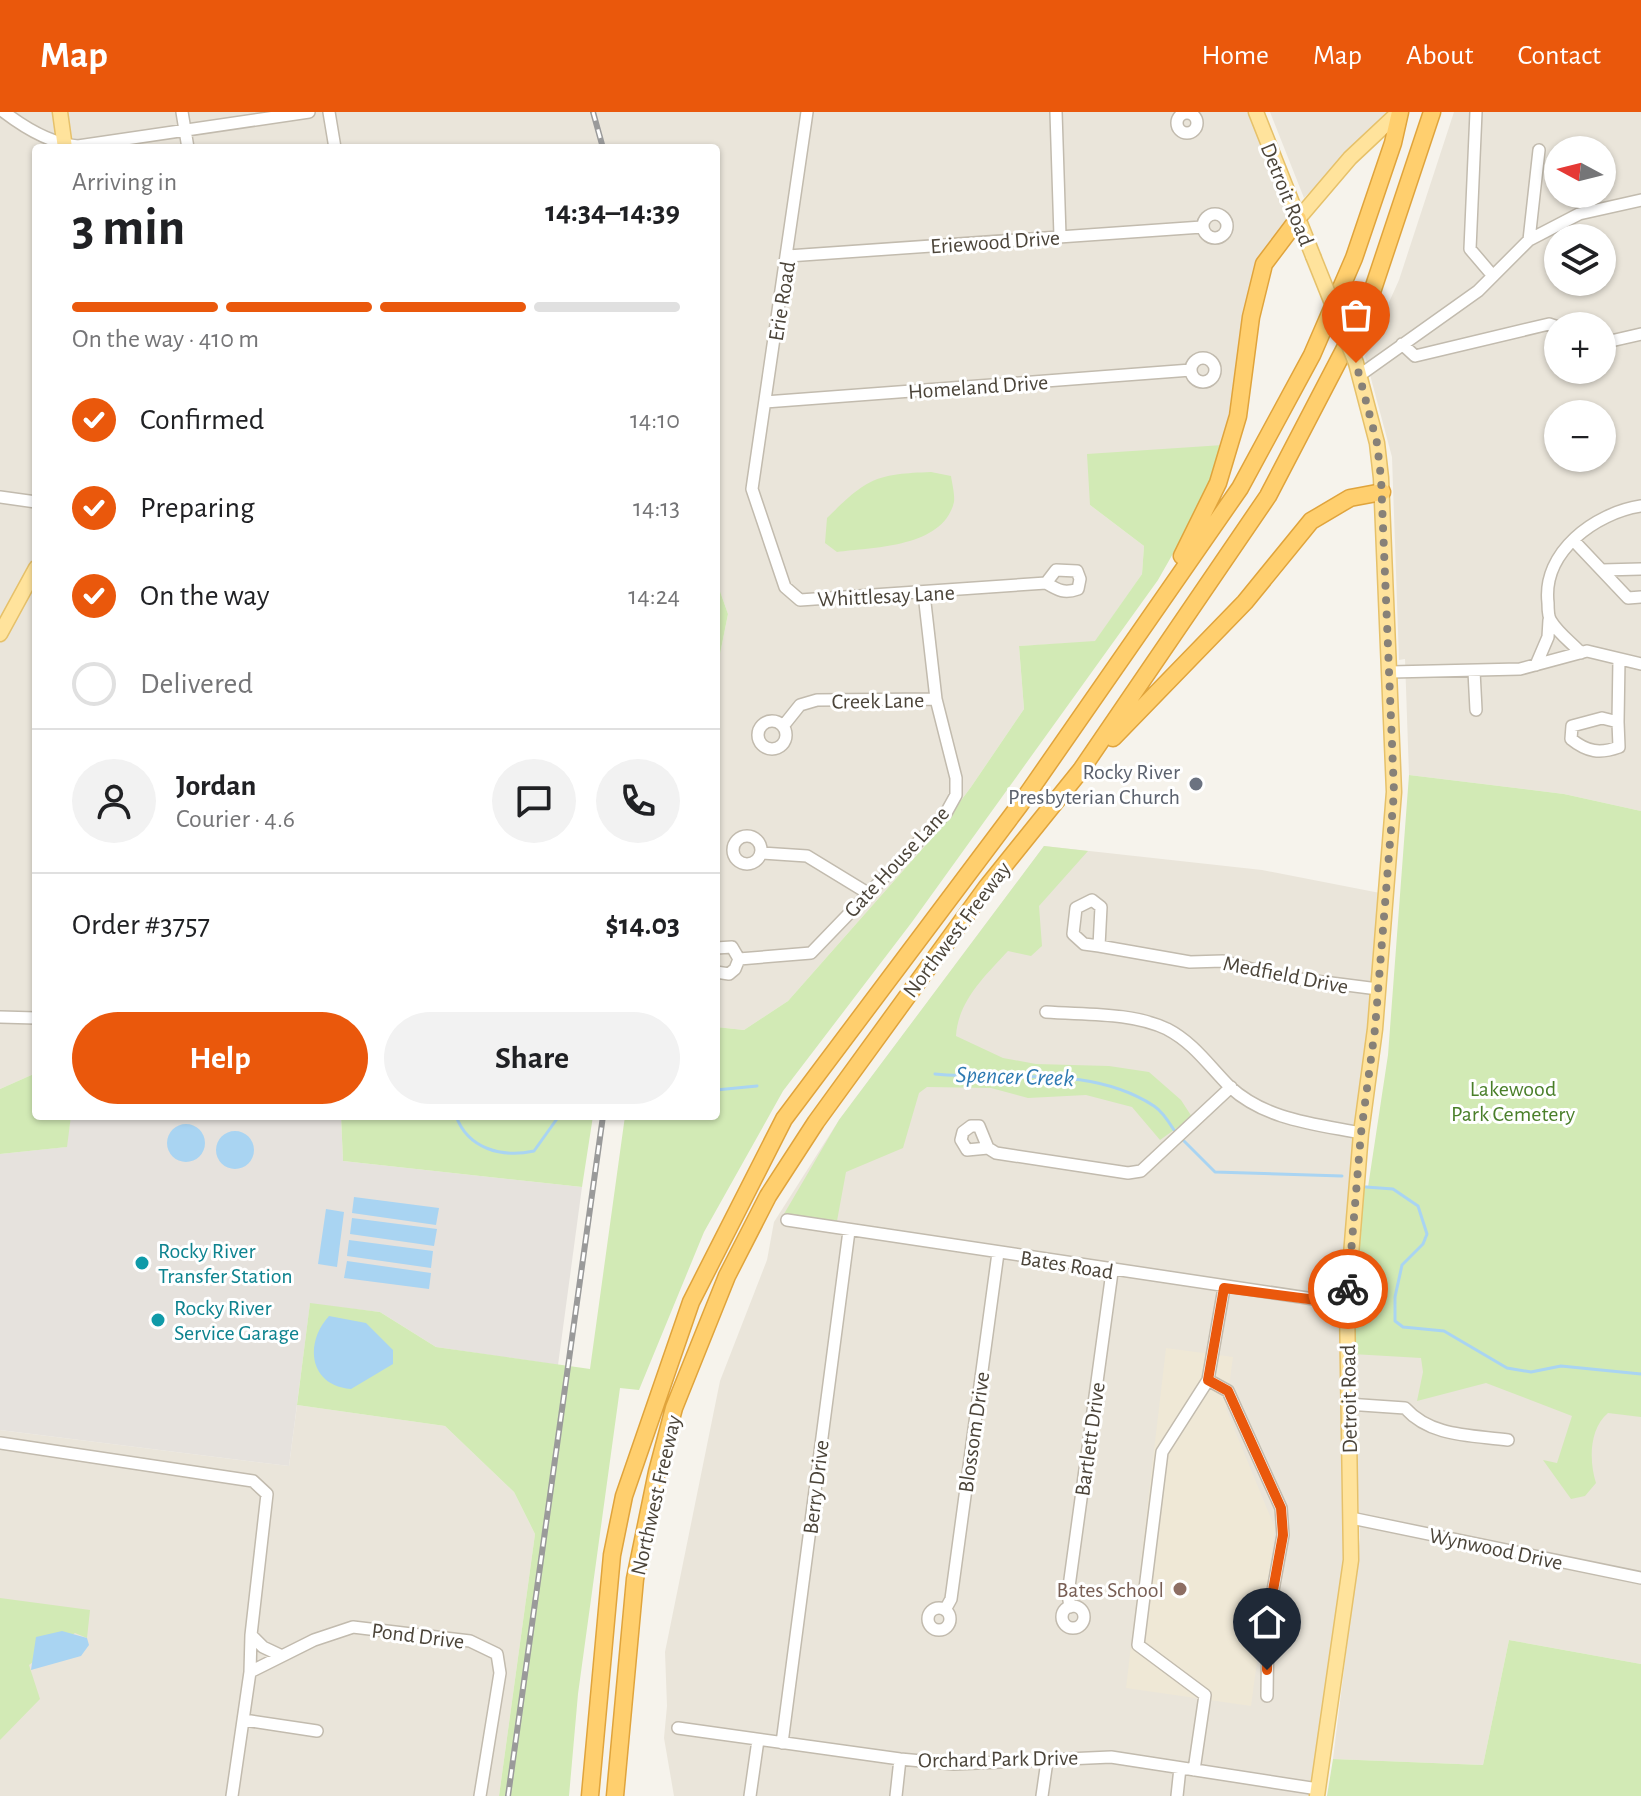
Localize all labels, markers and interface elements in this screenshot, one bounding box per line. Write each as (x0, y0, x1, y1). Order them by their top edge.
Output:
text: Map (40, 37, 108, 75)
text: Home (1202, 42, 1269, 70)
text: Map (1313, 42, 1362, 70)
text: About (1406, 42, 1474, 70)
text: Contact (1518, 42, 1601, 70)
north arrow (1544, 136, 1616, 208)
map controls (1544, 136, 1616, 472)
street label: Detroit Road (1256, 140, 1318, 249)
text: Arriving in (72, 169, 177, 195)
text: 14:34–14:39 (545, 197, 680, 227)
text: 3 min (72, 202, 185, 254)
button: layers (1544, 224, 1616, 296)
street label: Eriewood Drive (930, 226, 1061, 258)
street label: Erie Road (765, 260, 799, 343)
pin (1322, 281, 1390, 363)
icon: bag (1334, 293, 1378, 337)
button: + (1544, 312, 1616, 384)
text: On the way · 410 m (72, 326, 259, 352)
street label: Homeland Drive (907, 371, 1049, 403)
icon: check (72, 398, 116, 442)
button: − (1544, 400, 1616, 472)
text: Confirmed (140, 405, 264, 435)
text: 14:10 (630, 407, 680, 433)
icon: check (72, 486, 116, 530)
text: Preparing (140, 493, 255, 523)
text: 14:13 (633, 495, 680, 521)
icon: check (72, 574, 116, 618)
text: On the way (140, 581, 269, 611)
street label: Whittlesay Lane (817, 581, 955, 611)
text: 14:24 (628, 583, 680, 609)
text: Delivered (140, 669, 253, 699)
street label: Creek Lane (832, 689, 925, 713)
button: person (72, 759, 156, 843)
button: chat (492, 759, 576, 843)
button: phone (596, 759, 680, 843)
place label: Rocky River Presbyterian Church (1008, 761, 1180, 808)
text: Jordan (176, 771, 256, 801)
marker: Rocky River Presbyterian Church (1187, 775, 1205, 793)
street label: Gate House Lane (840, 802, 953, 921)
text: Courier · 4.6 (176, 806, 295, 832)
street label: Northwest Freeway (899, 857, 1015, 1002)
text: Order #3757 (72, 910, 210, 940)
text: $14.03 (605, 910, 680, 940)
street label: Medfield Drive (1221, 952, 1350, 998)
button: Help (72, 1012, 368, 1104)
button: Share (384, 1012, 680, 1104)
water label: Spencer Creek (955, 1063, 1075, 1091)
park label: Lakewood Park Cemetery (1451, 1078, 1576, 1125)
place label: Rocky River Transfer Station (158, 1240, 293, 1287)
street label: Bates Road (1019, 1247, 1115, 1283)
courier (1308, 1249, 1388, 1329)
marker: Rocky River Transfer Station (133, 1254, 151, 1272)
icon: bike (1326, 1267, 1370, 1311)
place label: Rocky River Service Garage (174, 1297, 299, 1344)
marker: Rocky River Service Garage (149, 1311, 167, 1329)
street label: Detroit Road (1337, 1344, 1361, 1454)
street label: Blossom Drive (955, 1370, 993, 1494)
street label: Bartlett Drive (1071, 1381, 1109, 1498)
street label: Northwest Freeway (627, 1412, 685, 1577)
street label: Berry Drive (799, 1439, 833, 1536)
street label: Wynwood Drive (1427, 1524, 1565, 1574)
place label: Bates School (1057, 1579, 1164, 1601)
marker: Bates School (1171, 1580, 1189, 1598)
pin (1233, 1588, 1301, 1670)
icon: home (1245, 1600, 1289, 1644)
street label: Pond Drive (370, 1619, 465, 1653)
street label: Orchard Park Drive (918, 1747, 1078, 1771)

